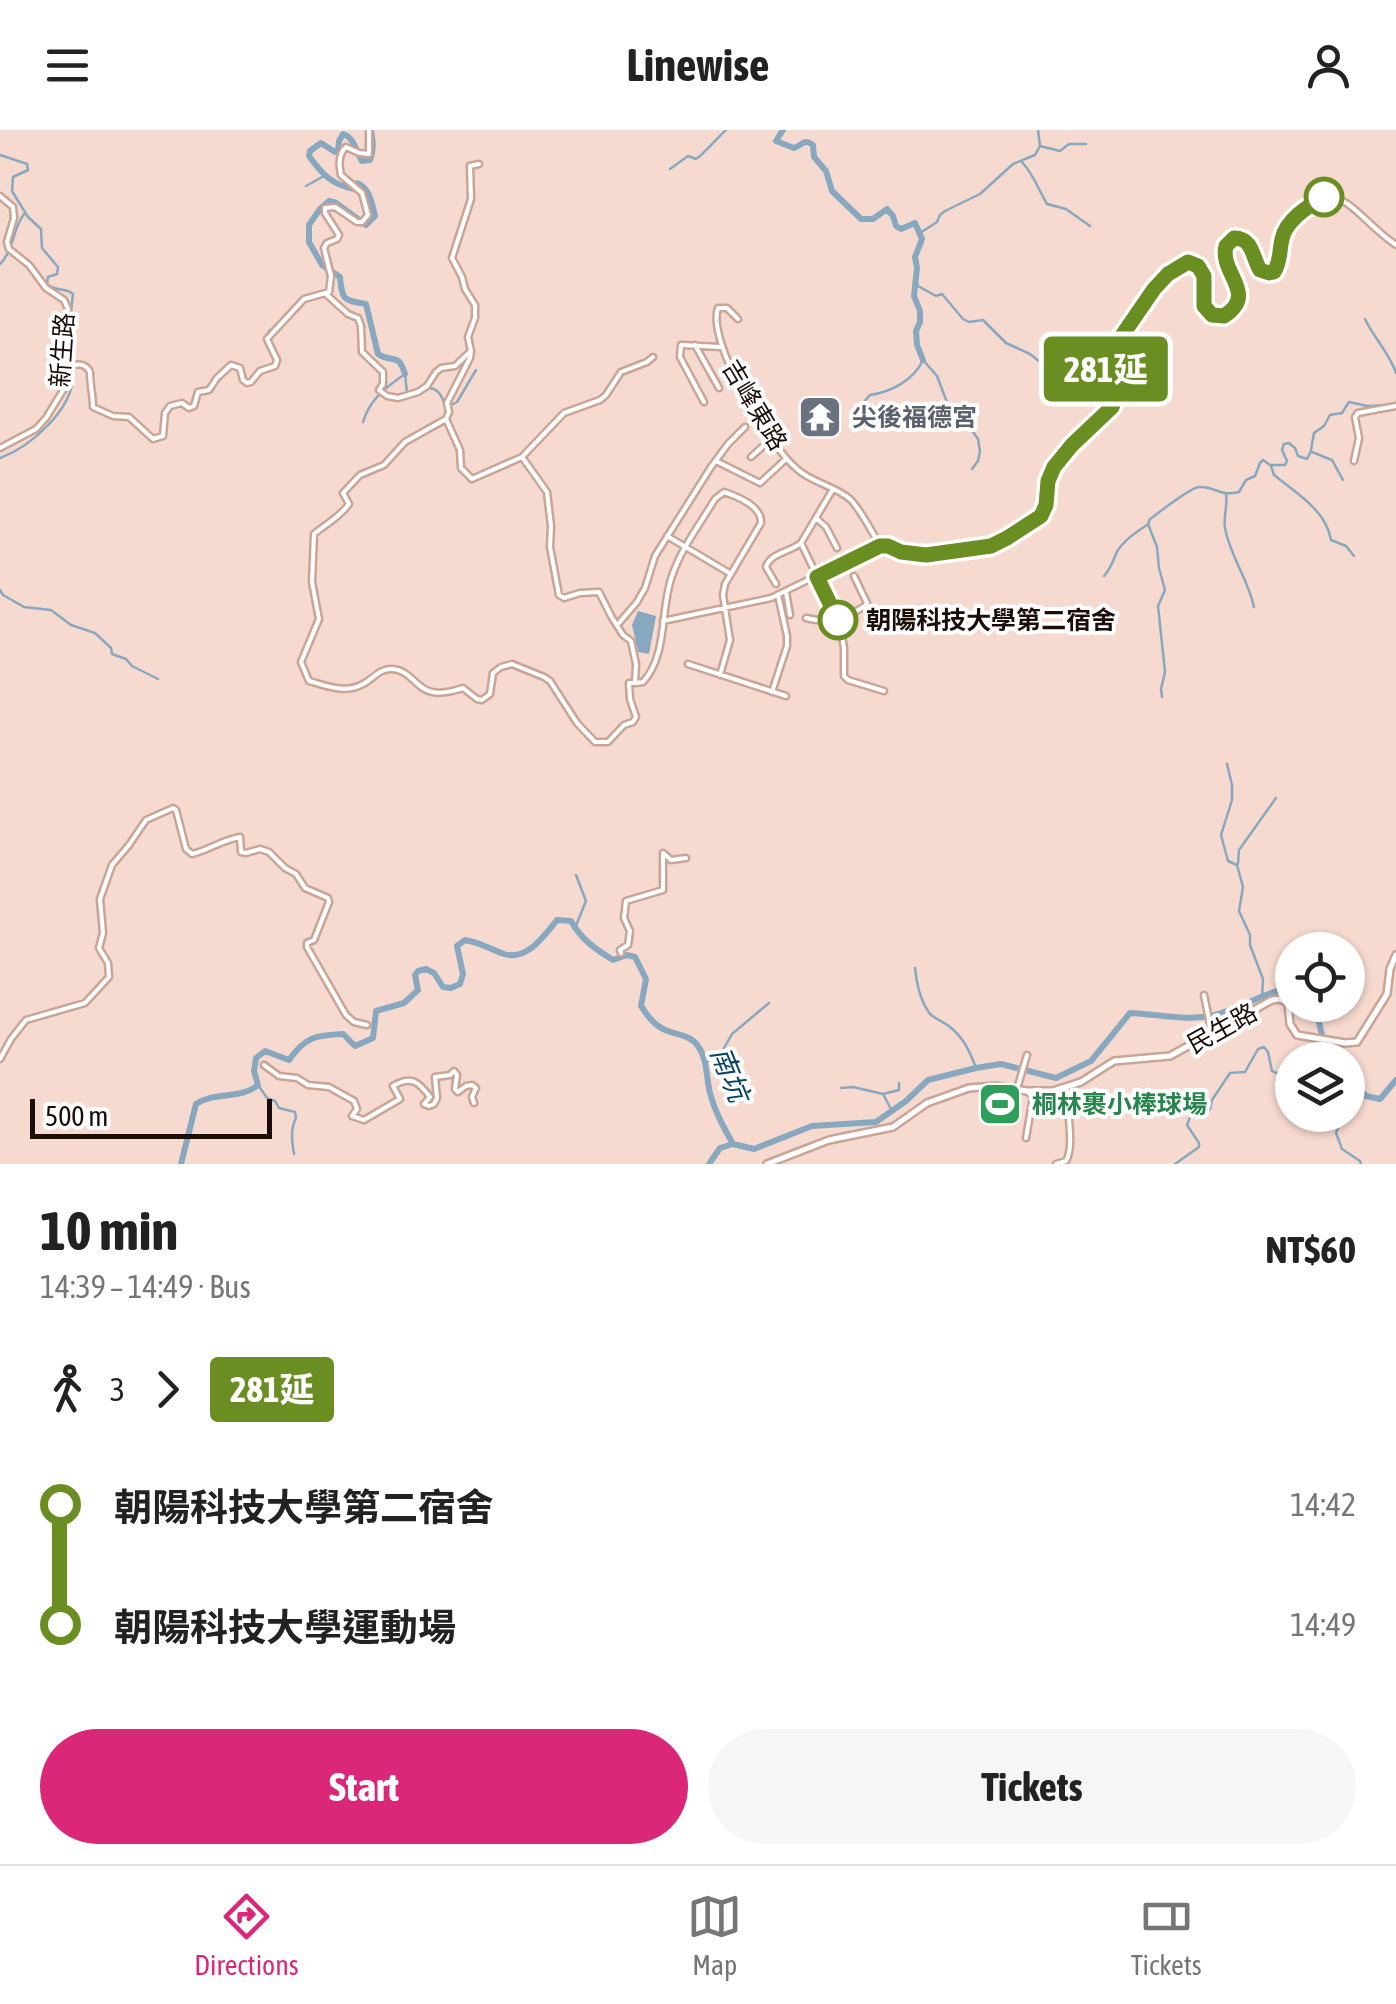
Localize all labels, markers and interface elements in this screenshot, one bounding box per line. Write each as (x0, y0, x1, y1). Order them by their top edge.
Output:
icon: menu (40, 38, 95, 93)
icon: person (1301, 38, 1356, 93)
text: Linewise (626, 39, 770, 91)
unlabelled marker (1305, 178, 1343, 216)
street label: 新生路 (45, 312, 79, 388)
line badge: 281延 (1036, 336, 1176, 402)
text: 281延 (1064, 349, 1148, 389)
street label: 吉峰東路 (717, 355, 793, 455)
temple icon: 尖後福德宮 (797, 394, 843, 440)
place label: 尖後福德宮 (852, 403, 977, 431)
marker: 朝陽科技大學第二宿舍 (819, 601, 857, 639)
place label: 朝陽科技大學第二宿舍 (866, 606, 1116, 634)
map controls (1275, 932, 1365, 1132)
button: locate (1275, 932, 1365, 1022)
street label: 民生路 (1182, 998, 1262, 1058)
water label: 南坑 (705, 1042, 757, 1110)
button: layers (1275, 1042, 1365, 1132)
sports icon: 桐林裹小棒球場 (977, 1081, 1023, 1127)
place label: 桐林裹小棒球場 (1032, 1090, 1207, 1118)
scale bar (30, 1094, 272, 1138)
text: 500 m (45, 1100, 108, 1132)
text: 10 min (40, 1199, 178, 1262)
text: NT$60 (1265, 1228, 1356, 1271)
text: 14:39 – 14:49 · Bus (40, 1268, 251, 1305)
icon: walk (40, 1362, 95, 1417)
icon: forward (140, 1362, 195, 1417)
text: 281延 (230, 1369, 314, 1409)
text: 3 (110, 1371, 125, 1408)
text: 朝陽科技大學第二宿舍 (114, 1486, 494, 1529)
text: 14:42 (1290, 1486, 1356, 1523)
text: 朝陽科技大學運動場 (114, 1606, 456, 1649)
text: 14:49 (1290, 1606, 1356, 1643)
button: Start (40, 1729, 688, 1844)
button: Tickets (708, 1729, 1356, 1844)
tab: Directions (194, 1889, 299, 1981)
tab: Map (687, 1889, 742, 1981)
tab: Tickets (1131, 1889, 1202, 1981)

